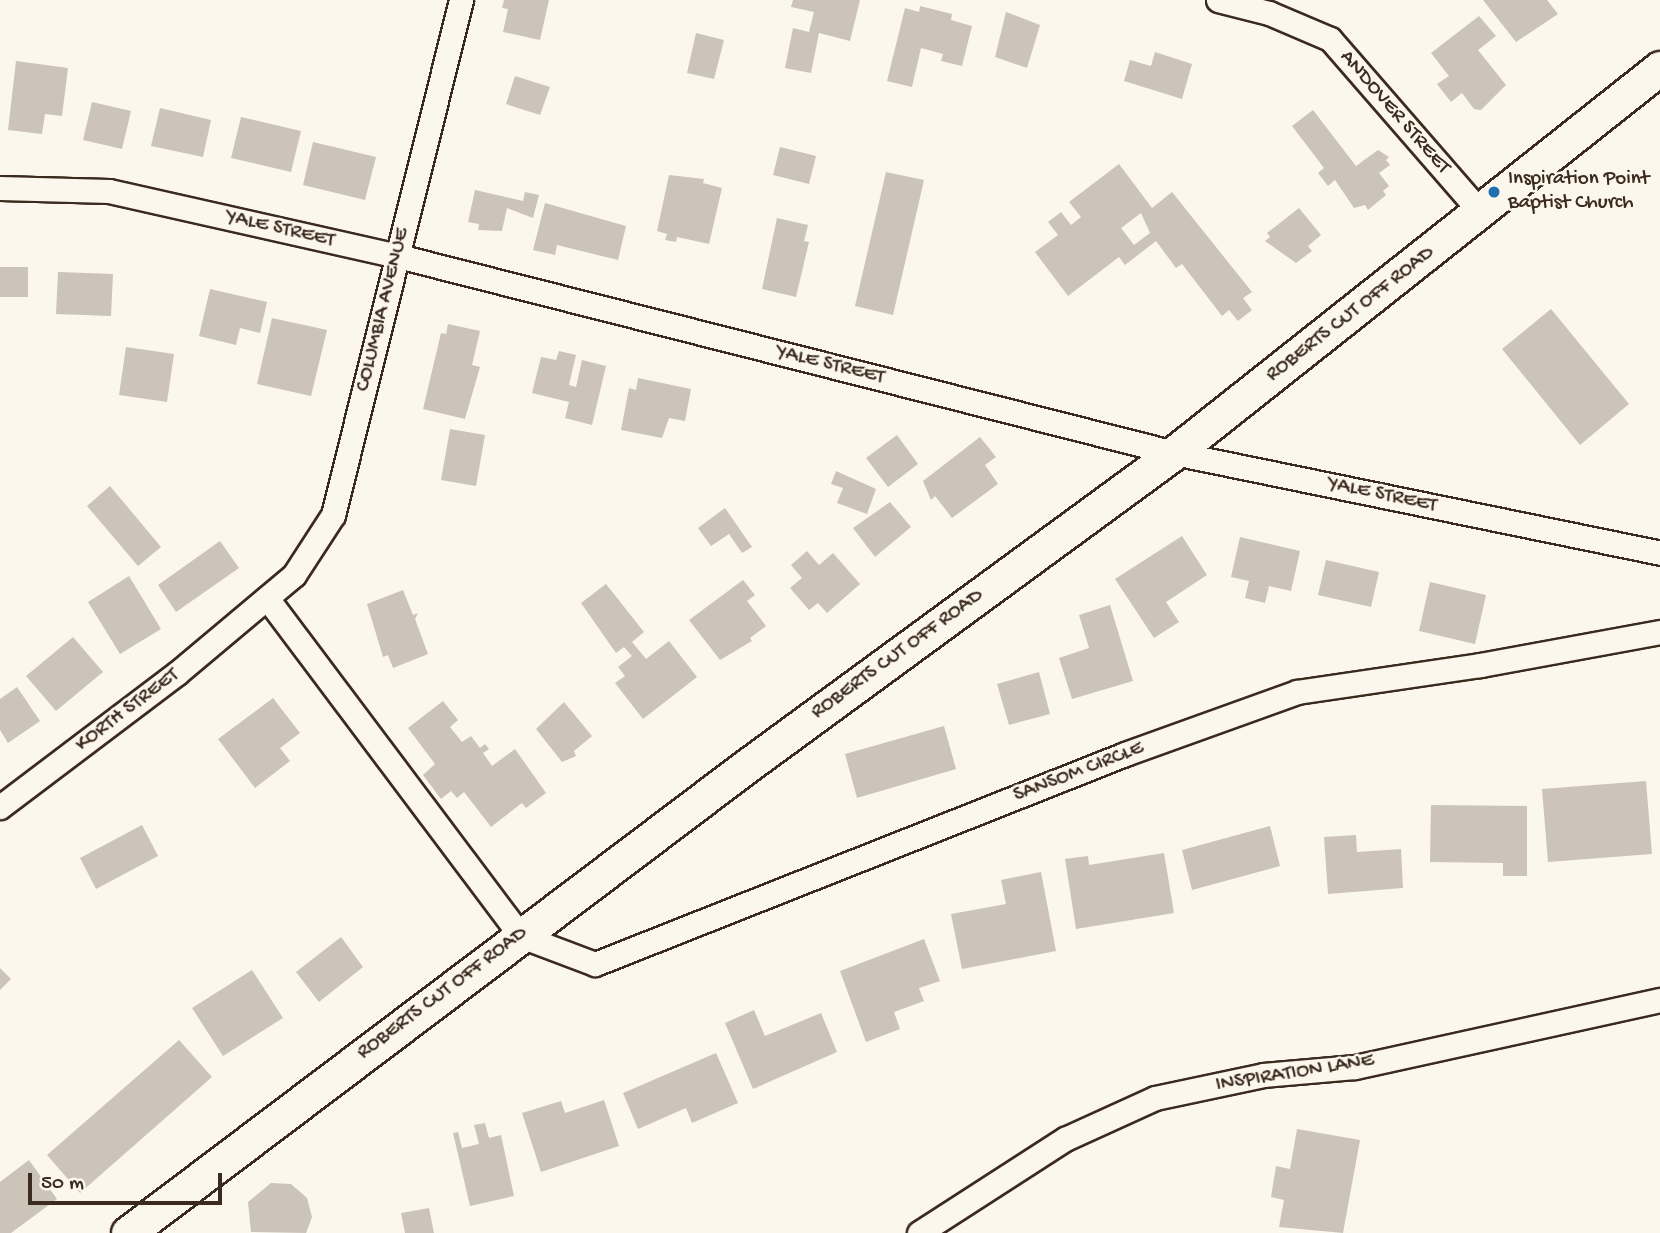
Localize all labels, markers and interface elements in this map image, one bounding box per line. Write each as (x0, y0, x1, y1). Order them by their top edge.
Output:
street label: ANDOVER STREET (1333, 46, 1455, 180)
place label: Inspiration Point Baptist Church (1508, 167, 1649, 217)
marker: Inspiration Point Baptist Church (1486, 184, 1502, 200)
street label: YALE STREET (223, 205, 337, 255)
street label: COLUMBIA AVENUE (351, 226, 417, 394)
street label: ROBERTS CUT OFF ROAD (1262, 241, 1440, 389)
street label: YALE STREET (773, 340, 887, 392)
street label: YALE STREET (1325, 472, 1439, 520)
street label: ROBERTS CUT OFF ROAD (807, 584, 989, 726)
street label: KORTH STREET (71, 664, 185, 758)
street label: SANSOM CIRCLE (1010, 737, 1148, 809)
street label: ROBERTS CUT OFF ROAD (353, 922, 533, 1066)
street label: INSPIRATION LANE (1214, 1049, 1376, 1099)
scale bar (32, 1160, 226, 1204)
text: 50 m (41, 1172, 84, 1197)

